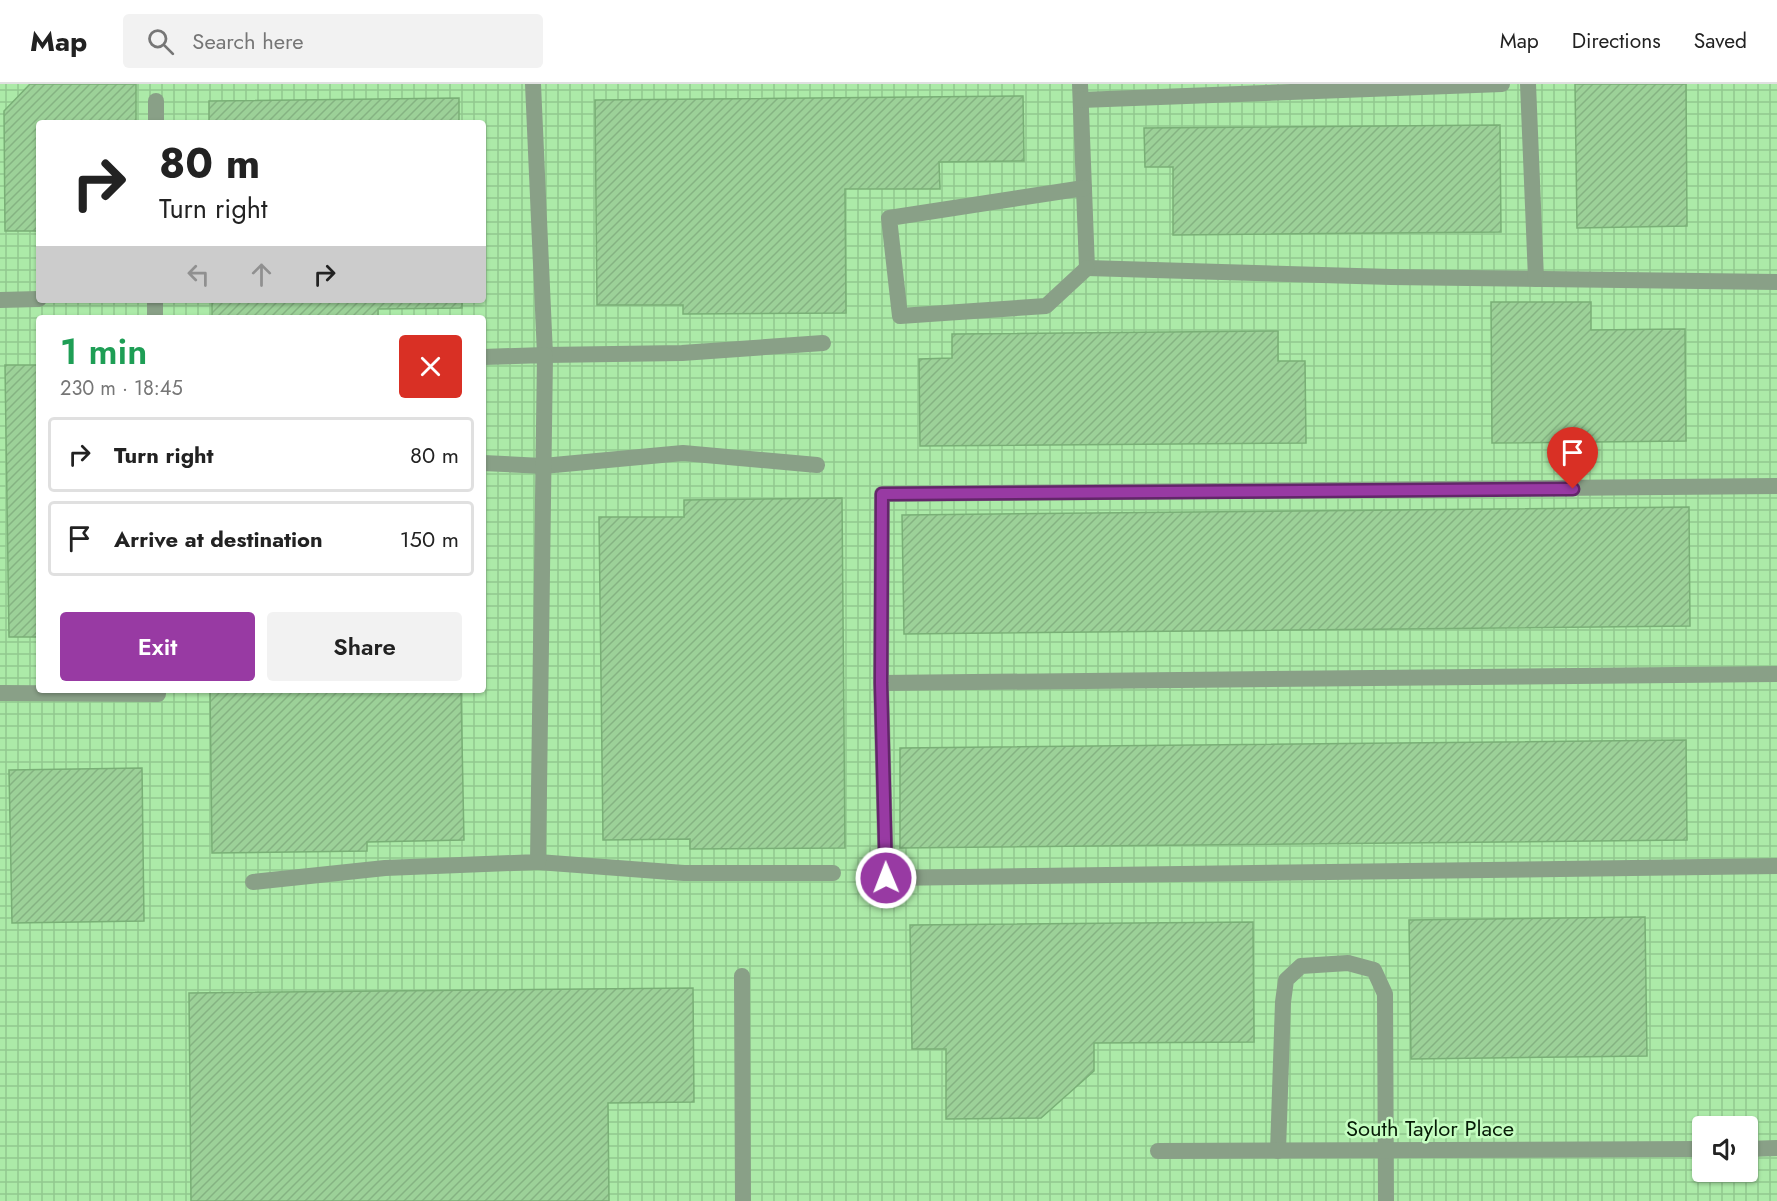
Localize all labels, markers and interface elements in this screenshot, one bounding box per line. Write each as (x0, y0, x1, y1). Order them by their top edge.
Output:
search box (123, 14, 543, 68)
text: Map (30, 21, 87, 62)
icon: search (144, 25, 177, 58)
text: Search here (192, 25, 304, 57)
text: Map (1500, 26, 1539, 56)
text: Directions (1572, 26, 1661, 56)
text: Saved (1694, 26, 1747, 56)
text: 80 m (159, 133, 260, 194)
icon: right (60, 144, 138, 222)
text: Turn right (159, 189, 267, 228)
icon: left (182, 258, 215, 291)
icon: ahead (245, 258, 278, 291)
icon: right (308, 258, 341, 291)
text: 1 min (60, 325, 147, 377)
button: close (399, 335, 462, 398)
text: 230 m · 18:45 (60, 374, 183, 403)
pin (1547, 427, 1598, 489)
icon: arrive (1556, 436, 1589, 469)
icon: right (63, 438, 96, 471)
text: Turn right (114, 439, 214, 471)
text: 80 m (410, 439, 459, 471)
icon: arrive (63, 522, 96, 555)
text: Arrive at destination (114, 523, 323, 555)
text: 150 m (400, 523, 459, 555)
button: Exit (60, 612, 255, 681)
button: Share (267, 612, 462, 681)
position arrow (854, 846, 918, 910)
street label: South Taylor Place (1346, 1112, 1514, 1144)
map controls (1692, 1116, 1758, 1182)
button: sound (1692, 1116, 1758, 1182)

